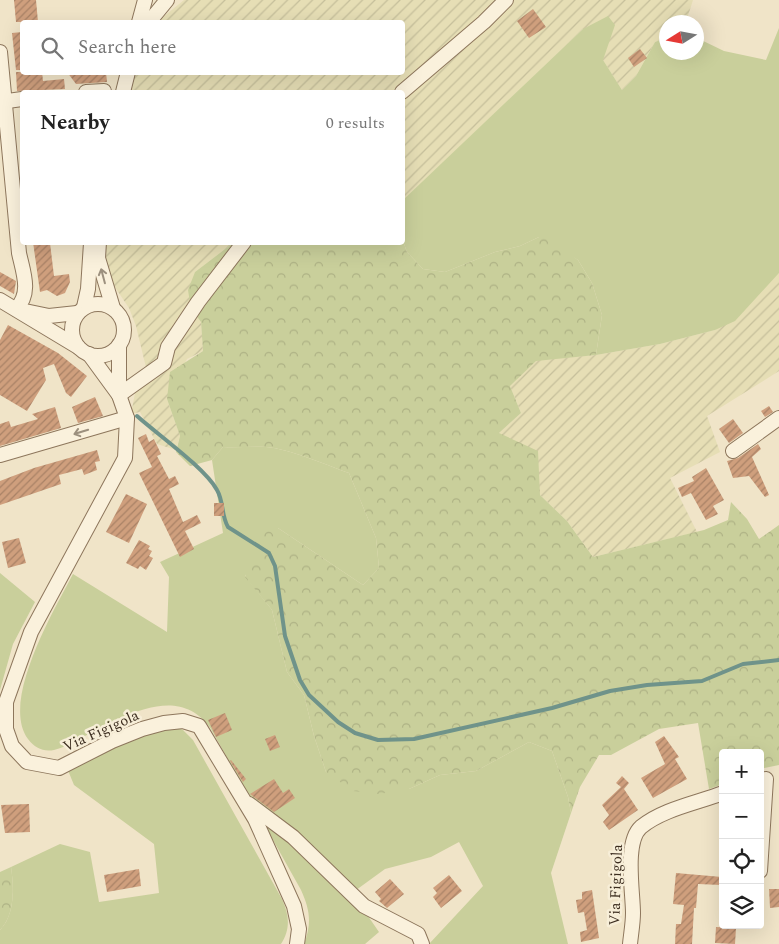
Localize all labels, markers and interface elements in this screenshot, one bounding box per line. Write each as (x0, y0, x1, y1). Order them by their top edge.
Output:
north arrow (659, 15, 704, 60)
search box (20, 20, 405, 75)
text: Search here (78, 33, 177, 62)
icon: search (38, 34, 66, 62)
text: Nearby (40, 107, 110, 139)
text: 0 results (326, 111, 385, 135)
one-way arrow (97, 268, 107, 284)
one-way arrow (73, 427, 89, 437)
street label: Via Figigola (59, 704, 143, 758)
map controls (719, 749, 764, 929)
button: + (719, 749, 764, 794)
button: − (719, 794, 764, 839)
button: locate (719, 839, 764, 884)
street label: Via Figigola (603, 843, 629, 926)
button: layers (719, 884, 764, 929)

